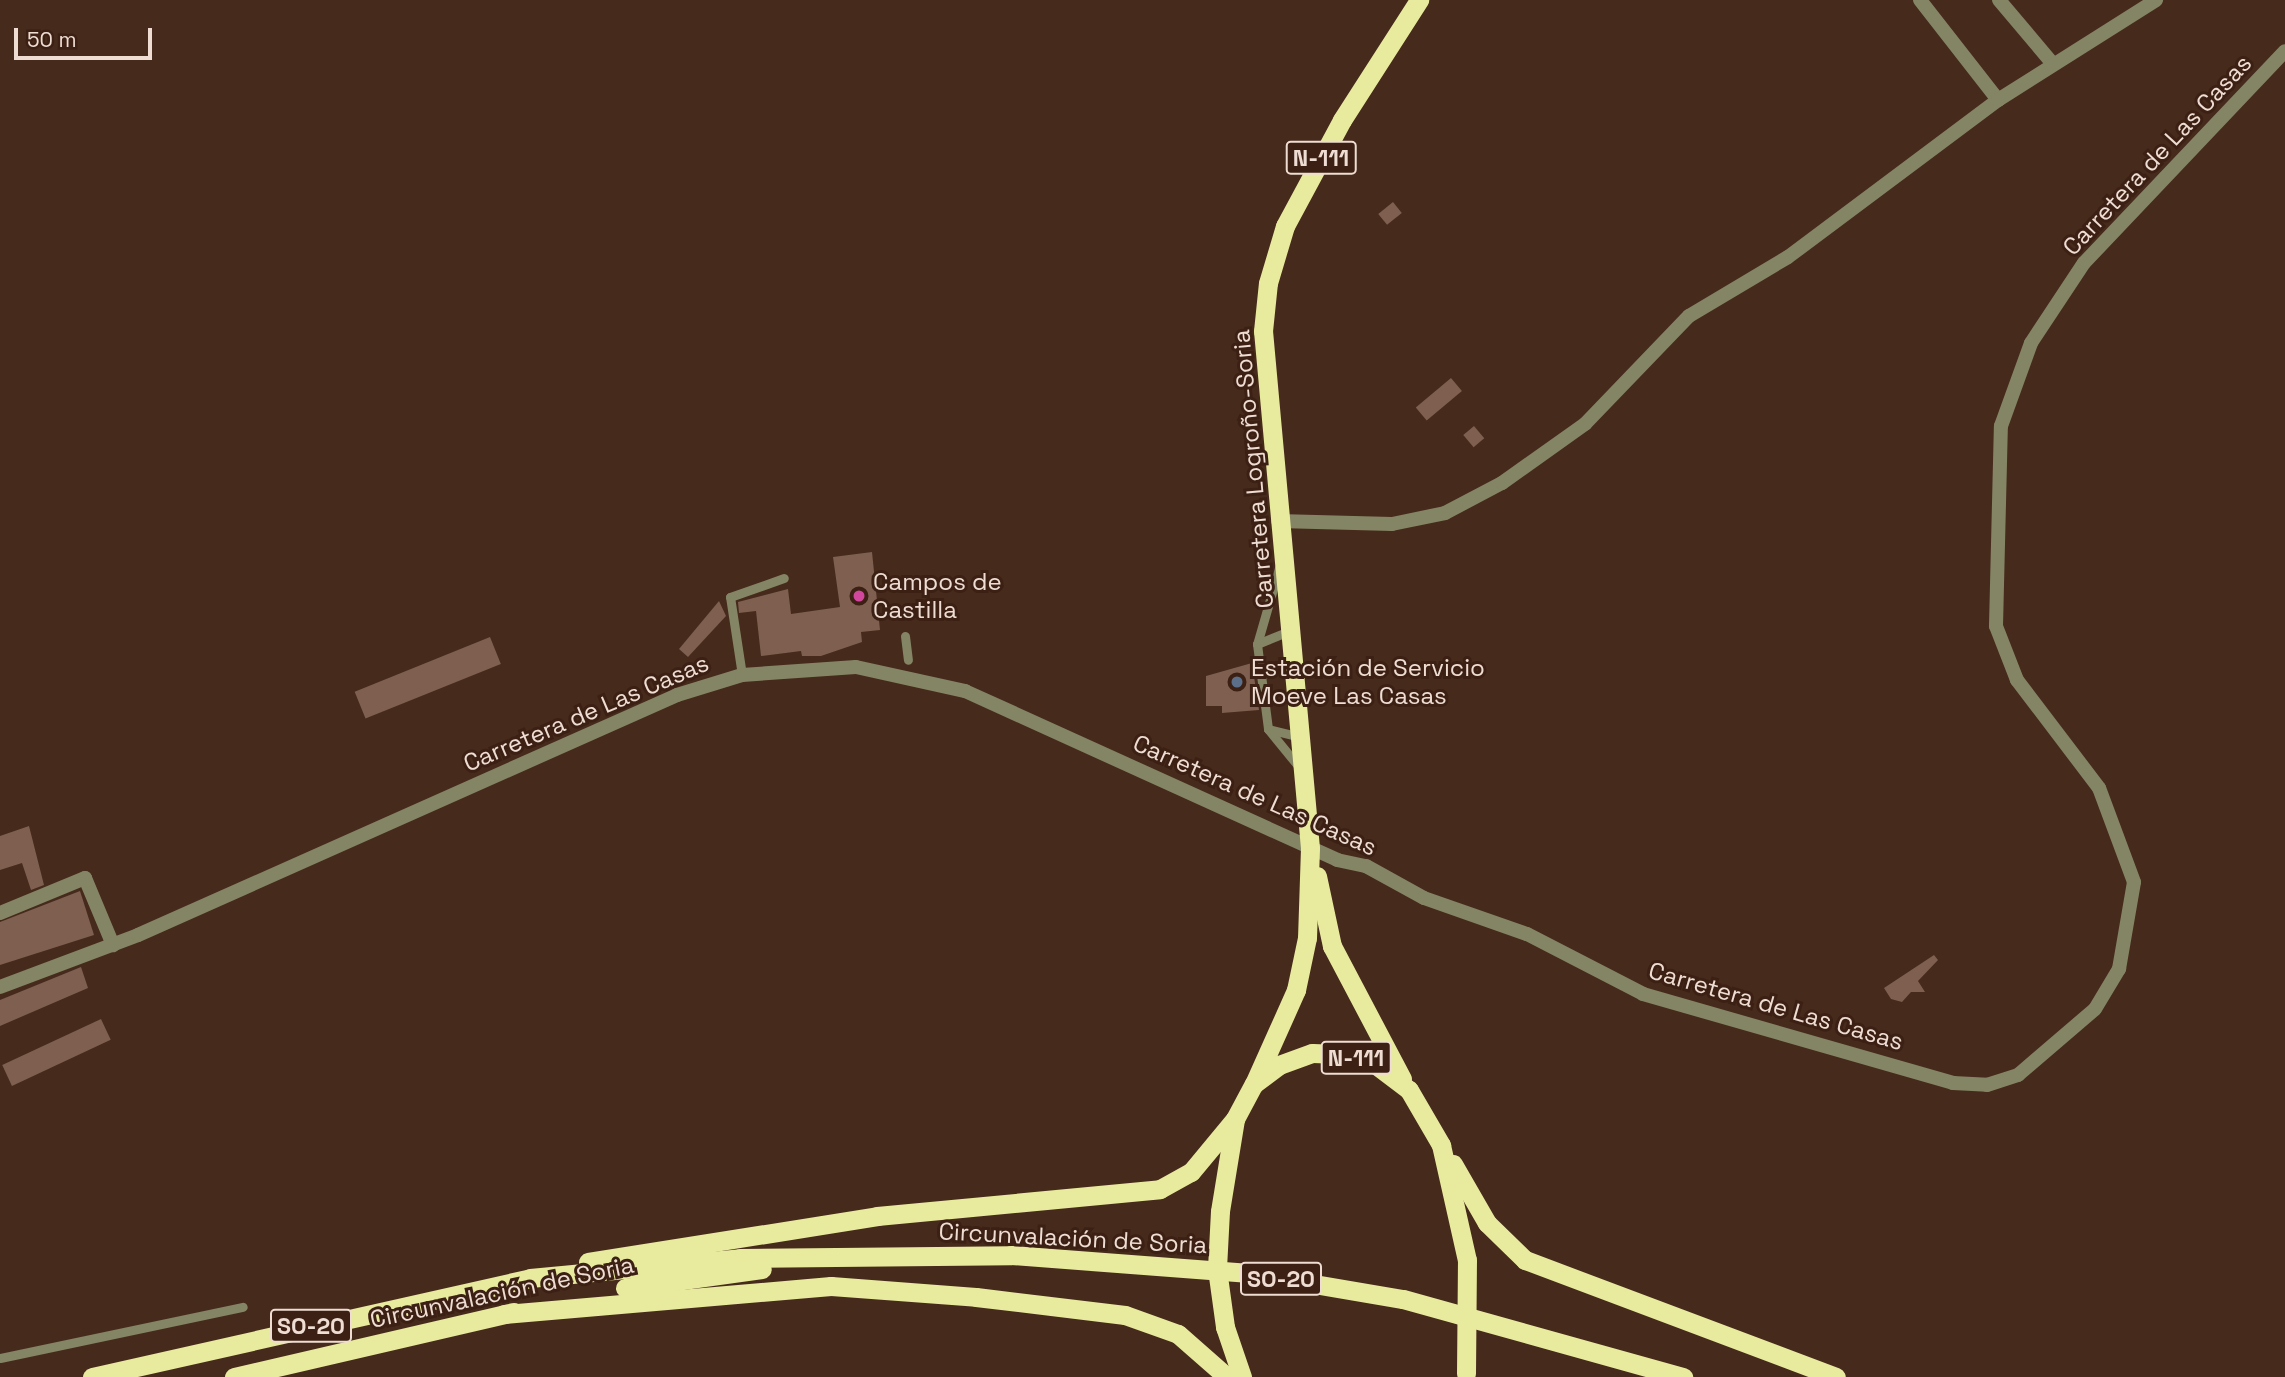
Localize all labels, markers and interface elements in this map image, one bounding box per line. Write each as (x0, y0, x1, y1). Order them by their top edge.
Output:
scale bar (18, 14, 156, 58)
text: 50 m (27, 26, 77, 53)
street label: Carretera de Las Casas (2057, 49, 2257, 261)
road number: N-111 (1284, 139, 1358, 178)
street label: Carretera Logroño-Soria (1226, 329, 1280, 609)
place label: Campos de Castilla (873, 568, 1002, 624)
marker: Campos de Castilla (851, 588, 867, 604)
street label: Carretera de Las Casas (459, 648, 713, 778)
place label: Estación de Servicio Moeve Las Casas (1251, 654, 1485, 710)
marker: Estación de Servicio Moeve Las Casas (1229, 674, 1245, 690)
street label: Carretera de Las Casas (1129, 728, 1381, 862)
street label: Carretera de Las Casas (1645, 956, 1907, 1056)
road number: N-111 (1319, 1038, 1393, 1078)
street label: Circunvalación de Soria (938, 1217, 1208, 1259)
street label: Circunvalación de Soria (367, 1250, 637, 1334)
road number: SO-20 (1239, 1260, 1323, 1298)
road number: SO-20 (269, 1306, 353, 1345)

